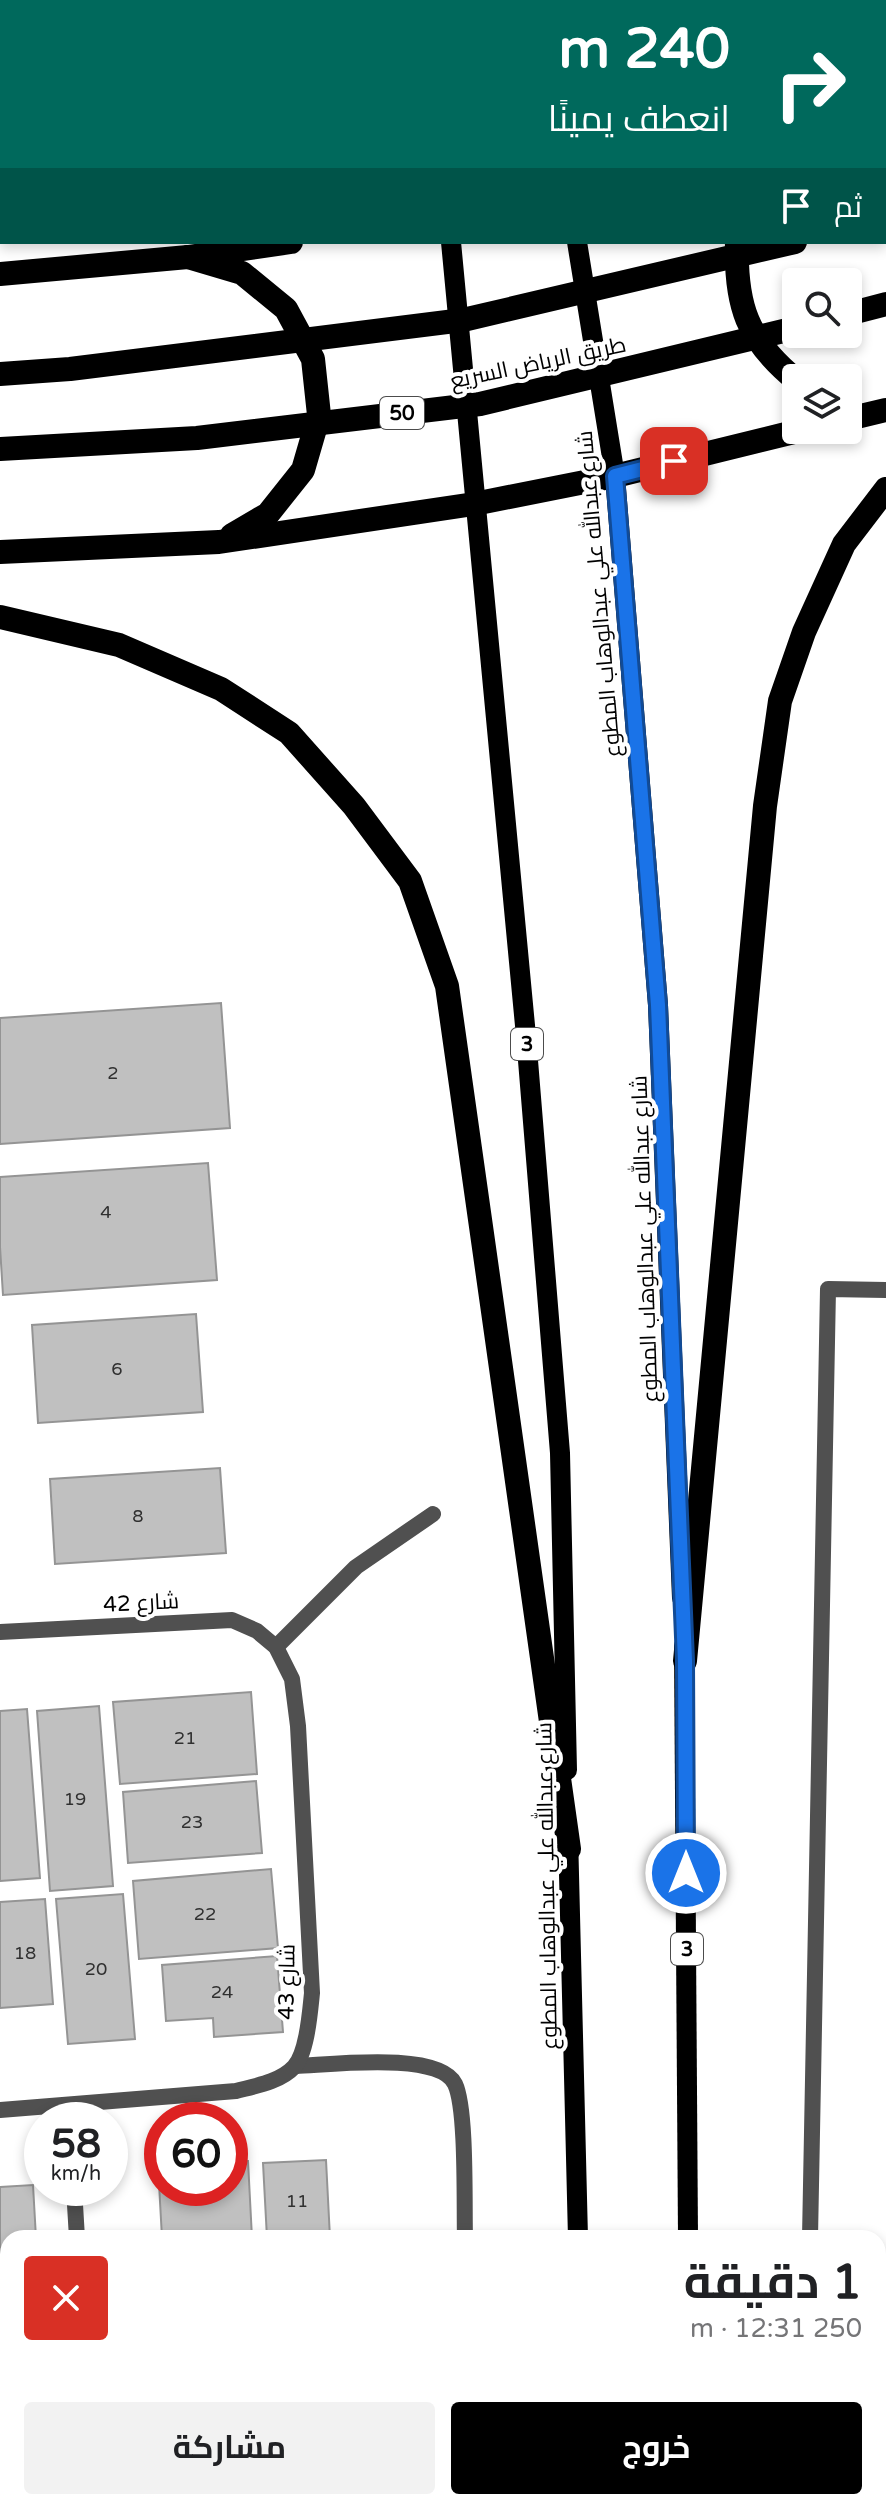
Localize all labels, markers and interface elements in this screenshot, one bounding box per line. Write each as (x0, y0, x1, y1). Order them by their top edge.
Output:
text: 240 m (559, 16, 730, 83)
icon: right (758, 32, 862, 136)
text: انعطف يمينًا (548, 98, 730, 141)
icon: arrive (774, 184, 818, 228)
text: ثم (834, 189, 862, 226)
map controls (782, 268, 862, 444)
button: search (782, 268, 862, 348)
street label: طريق الرياض السريع (448, 332, 629, 395)
button: layers (782, 364, 862, 444)
road number: 50 (380, 397, 424, 429)
pin (640, 427, 708, 495)
street label: شارع عبدالله علي عبدالوهاب المطوع (570, 429, 629, 758)
icon: arrive (652, 439, 696, 483)
road number: 3 (511, 1028, 543, 1060)
house number: 2 (107, 1062, 119, 1084)
street label: شارع عبدالله علي عبدالوهاب المطوع (624, 1075, 667, 1403)
house number: 4 (100, 1201, 112, 1223)
house number: 6 (111, 1358, 123, 1380)
house number: 8 (132, 1505, 144, 1527)
street label: شارع 42 (102, 1588, 180, 1619)
street label: شارع عبدالله علي عبدالوهاب المطوع (529, 1722, 566, 2050)
house number: 21 (174, 1727, 196, 1749)
house number: 19 (64, 1788, 86, 1810)
house number: 23 (181, 1811, 203, 1833)
position arrow (644, 1831, 728, 1915)
house number: 22 (194, 1903, 216, 1925)
road number: 3 (671, 1933, 703, 1965)
house number: 18 (14, 1942, 36, 1964)
street label: شارع 43 (273, 1944, 302, 2020)
house number: 20 (85, 1958, 107, 1980)
house number: 24 (211, 1981, 233, 2003)
speed limit sign: 60 (144, 2102, 248, 2206)
text: 58 (51, 2120, 101, 2168)
text: km/h (51, 2162, 101, 2186)
house number: 11 (286, 2190, 308, 2212)
text: 1 دقيقة (684, 2254, 862, 2312)
button: close (24, 2256, 108, 2340)
text: 250 m · 12:31 (690, 2313, 862, 2344)
button: مشاركة (24, 2402, 435, 2494)
button: خروج (451, 2402, 862, 2494)

